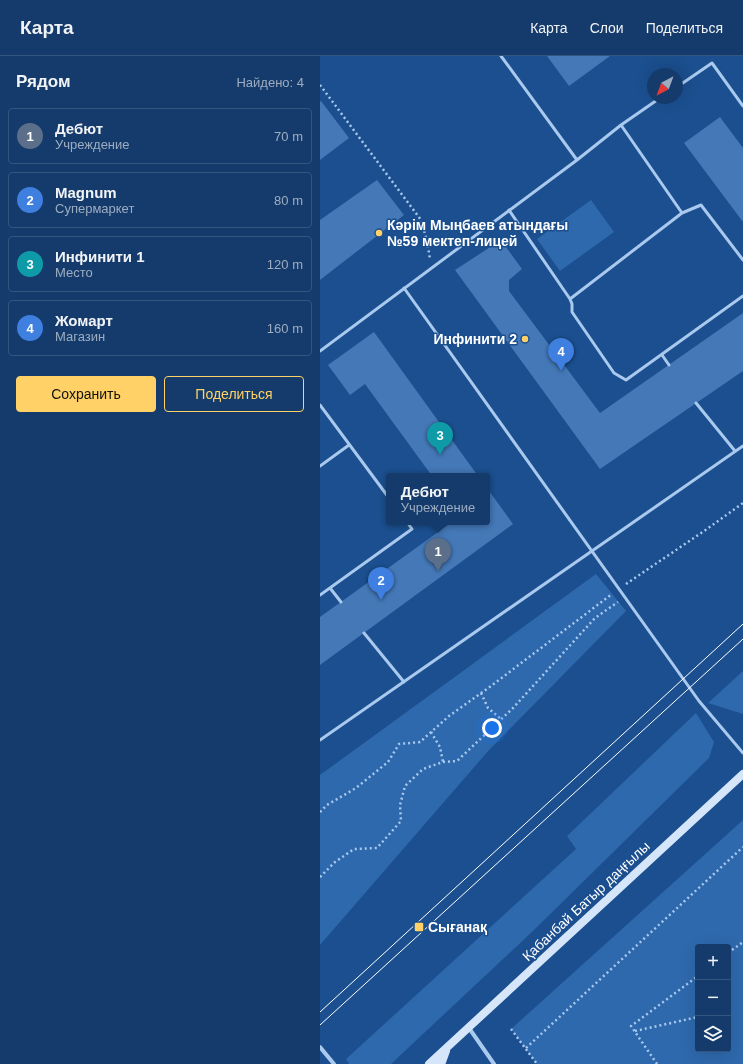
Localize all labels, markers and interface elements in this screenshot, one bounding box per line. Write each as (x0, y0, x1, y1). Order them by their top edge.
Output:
text: Карта (20, 17, 74, 38)
text: Карта (530, 20, 568, 36)
text: Слои (590, 20, 624, 36)
text: Поделиться (646, 20, 723, 36)
north arrow (647, 68, 683, 104)
text: Рядом (16, 72, 71, 91)
text: Найдено: 4 (236, 75, 304, 90)
text: Дебют (55, 120, 103, 137)
text: 1 (26, 129, 34, 144)
text: 70 m (274, 129, 303, 144)
text: Учреждение (55, 137, 130, 152)
text: Magnum (55, 184, 117, 201)
text: 2 (26, 193, 34, 208)
text: 80 m (274, 193, 303, 208)
text: Супермаркет (55, 201, 134, 216)
place label: Кәрім Мыңбаев атындағы №59 мектеп-лицей (387, 217, 568, 249)
marker: Кәрім Мыңбаев атындағы №59 мектеп-лицей (374, 228, 384, 238)
text: Инфинити 1 (55, 248, 145, 265)
text: 3 (26, 257, 34, 272)
text: 120 m (267, 257, 303, 272)
text: Место (55, 265, 93, 280)
text: Жомарт (55, 312, 113, 329)
text: 4 (26, 321, 34, 336)
text: 160 m (267, 321, 303, 336)
text: Магазин (55, 329, 105, 344)
place label: Инфинити 2 (433, 331, 517, 347)
marker: Инфинити 2 (520, 334, 530, 344)
pin: 4 (548, 338, 574, 371)
button: Сохранить (16, 376, 156, 412)
button: Поделиться (164, 376, 304, 412)
pin: 3 (427, 422, 453, 455)
popup (386, 473, 490, 525)
text: Дебют (401, 483, 449, 500)
text: Учреждение (401, 500, 475, 515)
pin: 1 (425, 538, 451, 571)
pin: 2 (368, 567, 394, 600)
your location (482, 718, 502, 738)
street label: Қабанбай Батыр даңғылы (519, 838, 653, 964)
place label: Сығанақ (428, 919, 487, 935)
marker: Сығанақ (413, 921, 425, 933)
map controls (695, 944, 731, 1052)
button: + (695, 944, 731, 980)
button: − (695, 980, 731, 1016)
button: layers (695, 1016, 731, 1052)

